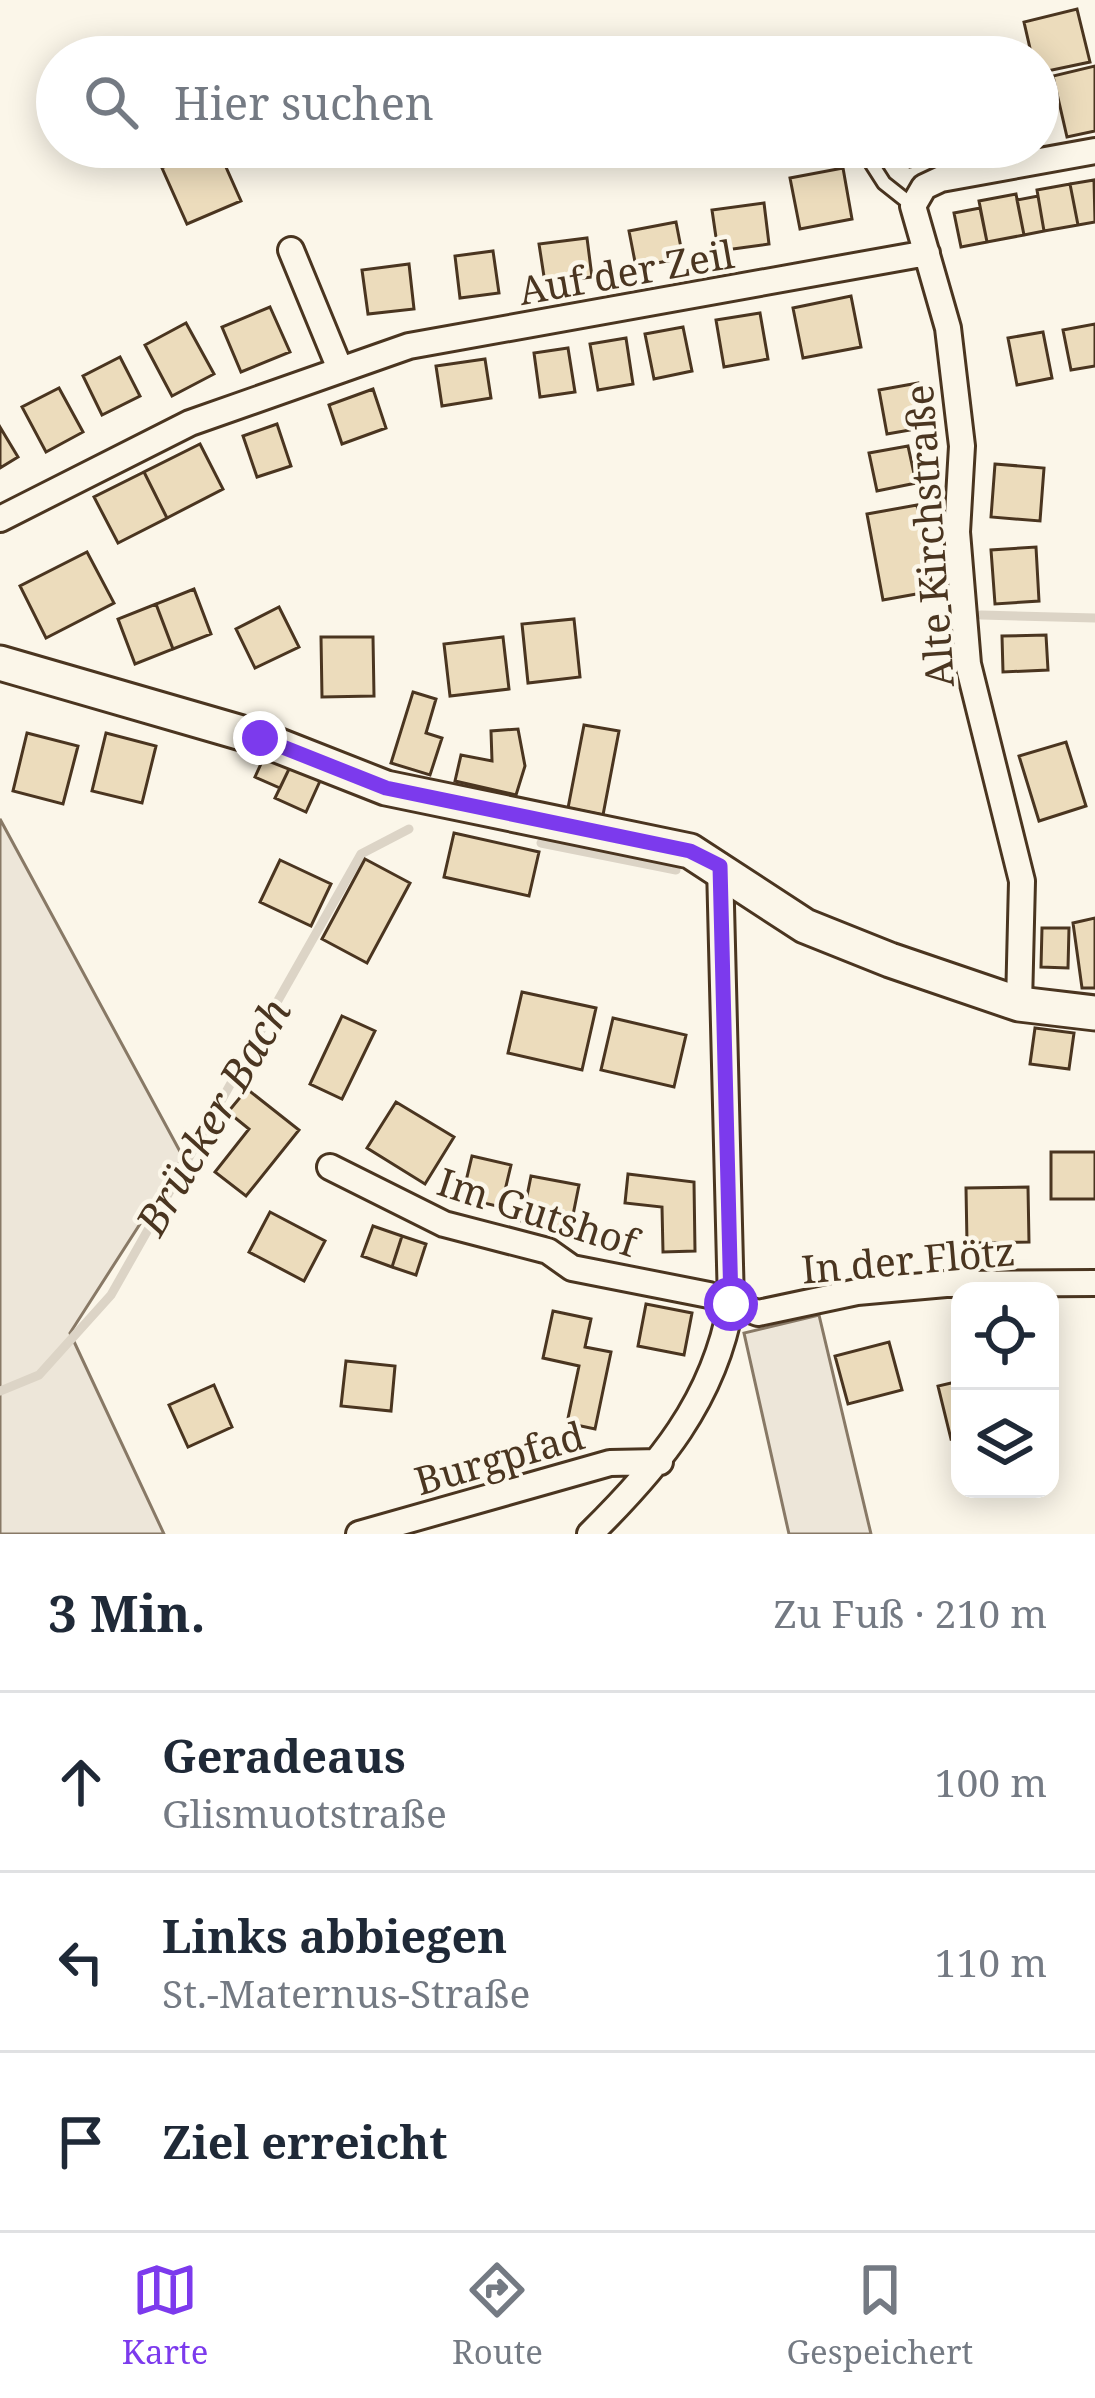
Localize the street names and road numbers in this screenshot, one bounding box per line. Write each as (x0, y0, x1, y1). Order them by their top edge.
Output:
street label: Auf der Zeil (514, 226, 738, 316)
street label: Alte Kirchstraße (891, 383, 965, 689)
street label: Im Gutshof (431, 1154, 648, 1269)
street label: In der Flötz (799, 1223, 1017, 1295)
street label: Burgpfad (408, 1408, 590, 1506)

